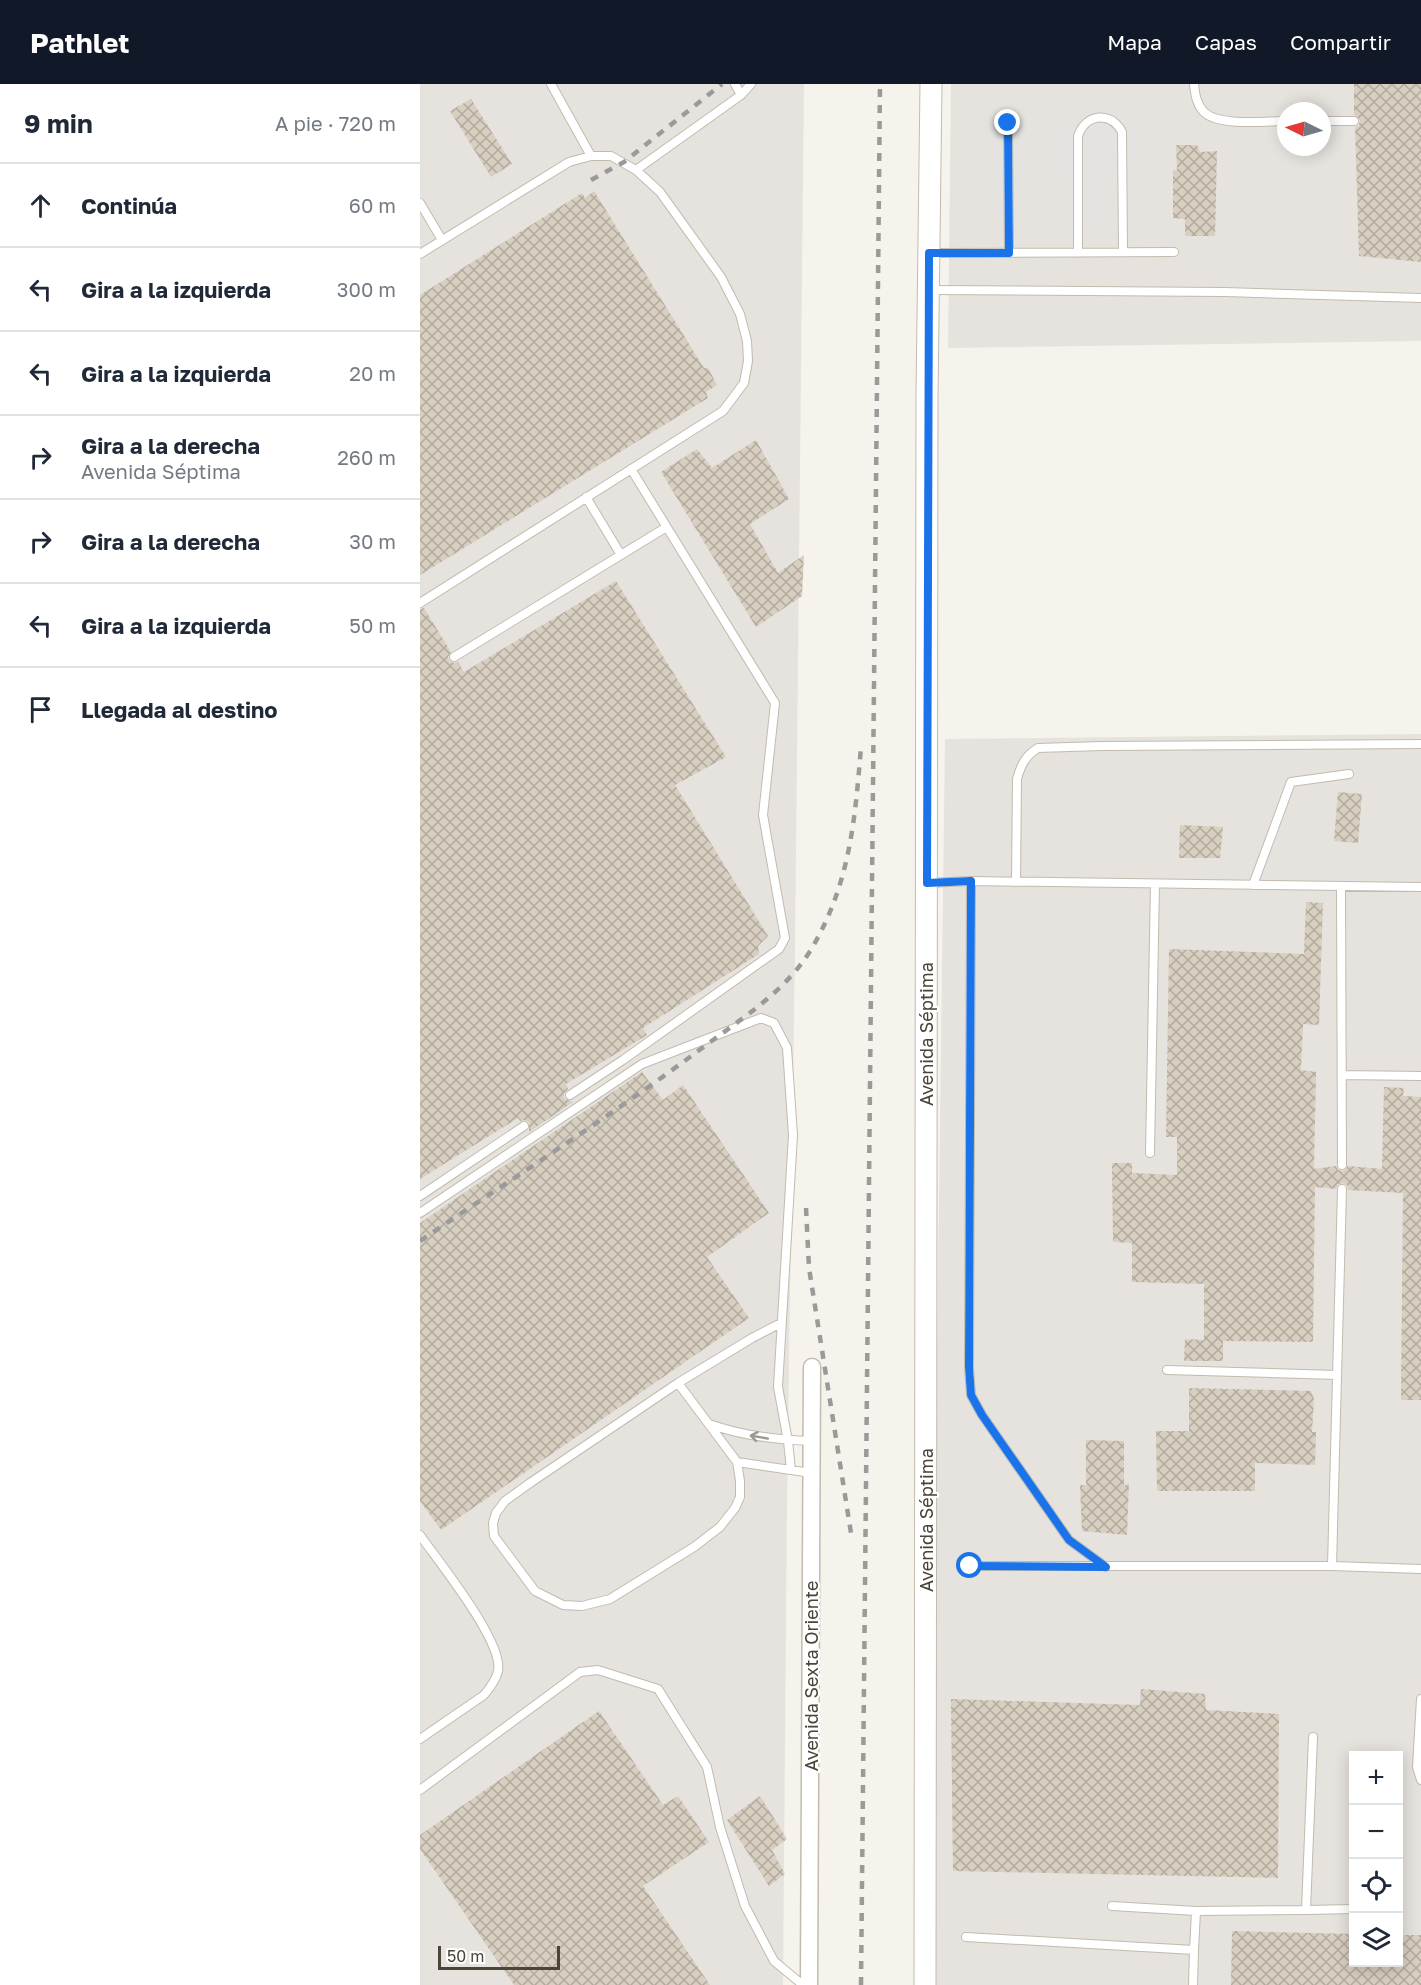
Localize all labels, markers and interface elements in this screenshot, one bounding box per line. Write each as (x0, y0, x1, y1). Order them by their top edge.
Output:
text: Pathlet (30, 26, 130, 59)
text: Mapa (1107, 29, 1162, 55)
text: Capas (1195, 29, 1257, 55)
text: Compartir (1290, 29, 1391, 55)
north arrow (1277, 102, 1331, 156)
text: 9 min (24, 108, 93, 139)
route end (994, 109, 1020, 135)
text: A pie · 720 m (275, 111, 396, 135)
icon: ahead (24, 189, 57, 222)
text: Continúa (81, 192, 177, 219)
text: 60 m (349, 193, 396, 217)
icon: left (24, 273, 57, 306)
text: Gira a la izquierda (81, 276, 271, 303)
text: 300 m (337, 277, 396, 301)
icon: left (24, 357, 57, 390)
text: Gira a la izquierda (81, 360, 271, 387)
text: 20 m (349, 361, 396, 385)
text: Gira a la derecha (81, 432, 260, 459)
icon: right (24, 441, 57, 474)
text: 260 m (337, 445, 396, 469)
text: Avenida Séptima (81, 459, 241, 483)
icon: right (24, 525, 57, 558)
text: Gira a la derecha (81, 528, 260, 555)
text: 30 m (349, 529, 396, 553)
icon: left (24, 609, 57, 642)
text: Gira a la izquierda (81, 612, 271, 639)
text: 50 m (349, 613, 396, 637)
icon: arrive (24, 693, 57, 726)
text: Llegada al destino (81, 696, 278, 723)
street label: Avenida Séptima (915, 962, 937, 1106)
one-way arrow (750, 1431, 770, 1442)
street label: Avenida Séptima (915, 1448, 937, 1592)
route start (956, 1552, 982, 1578)
street label: Avenida Sexta Oriente (800, 1581, 822, 1771)
map controls (1349, 1751, 1403, 1967)
button: + (1349, 1751, 1403, 1805)
button: − (1349, 1805, 1403, 1859)
button: locate (1349, 1859, 1403, 1913)
button: layers (1349, 1913, 1403, 1967)
scale bar (438, 1943, 560, 1970)
text: 50 m (447, 1946, 484, 1966)

